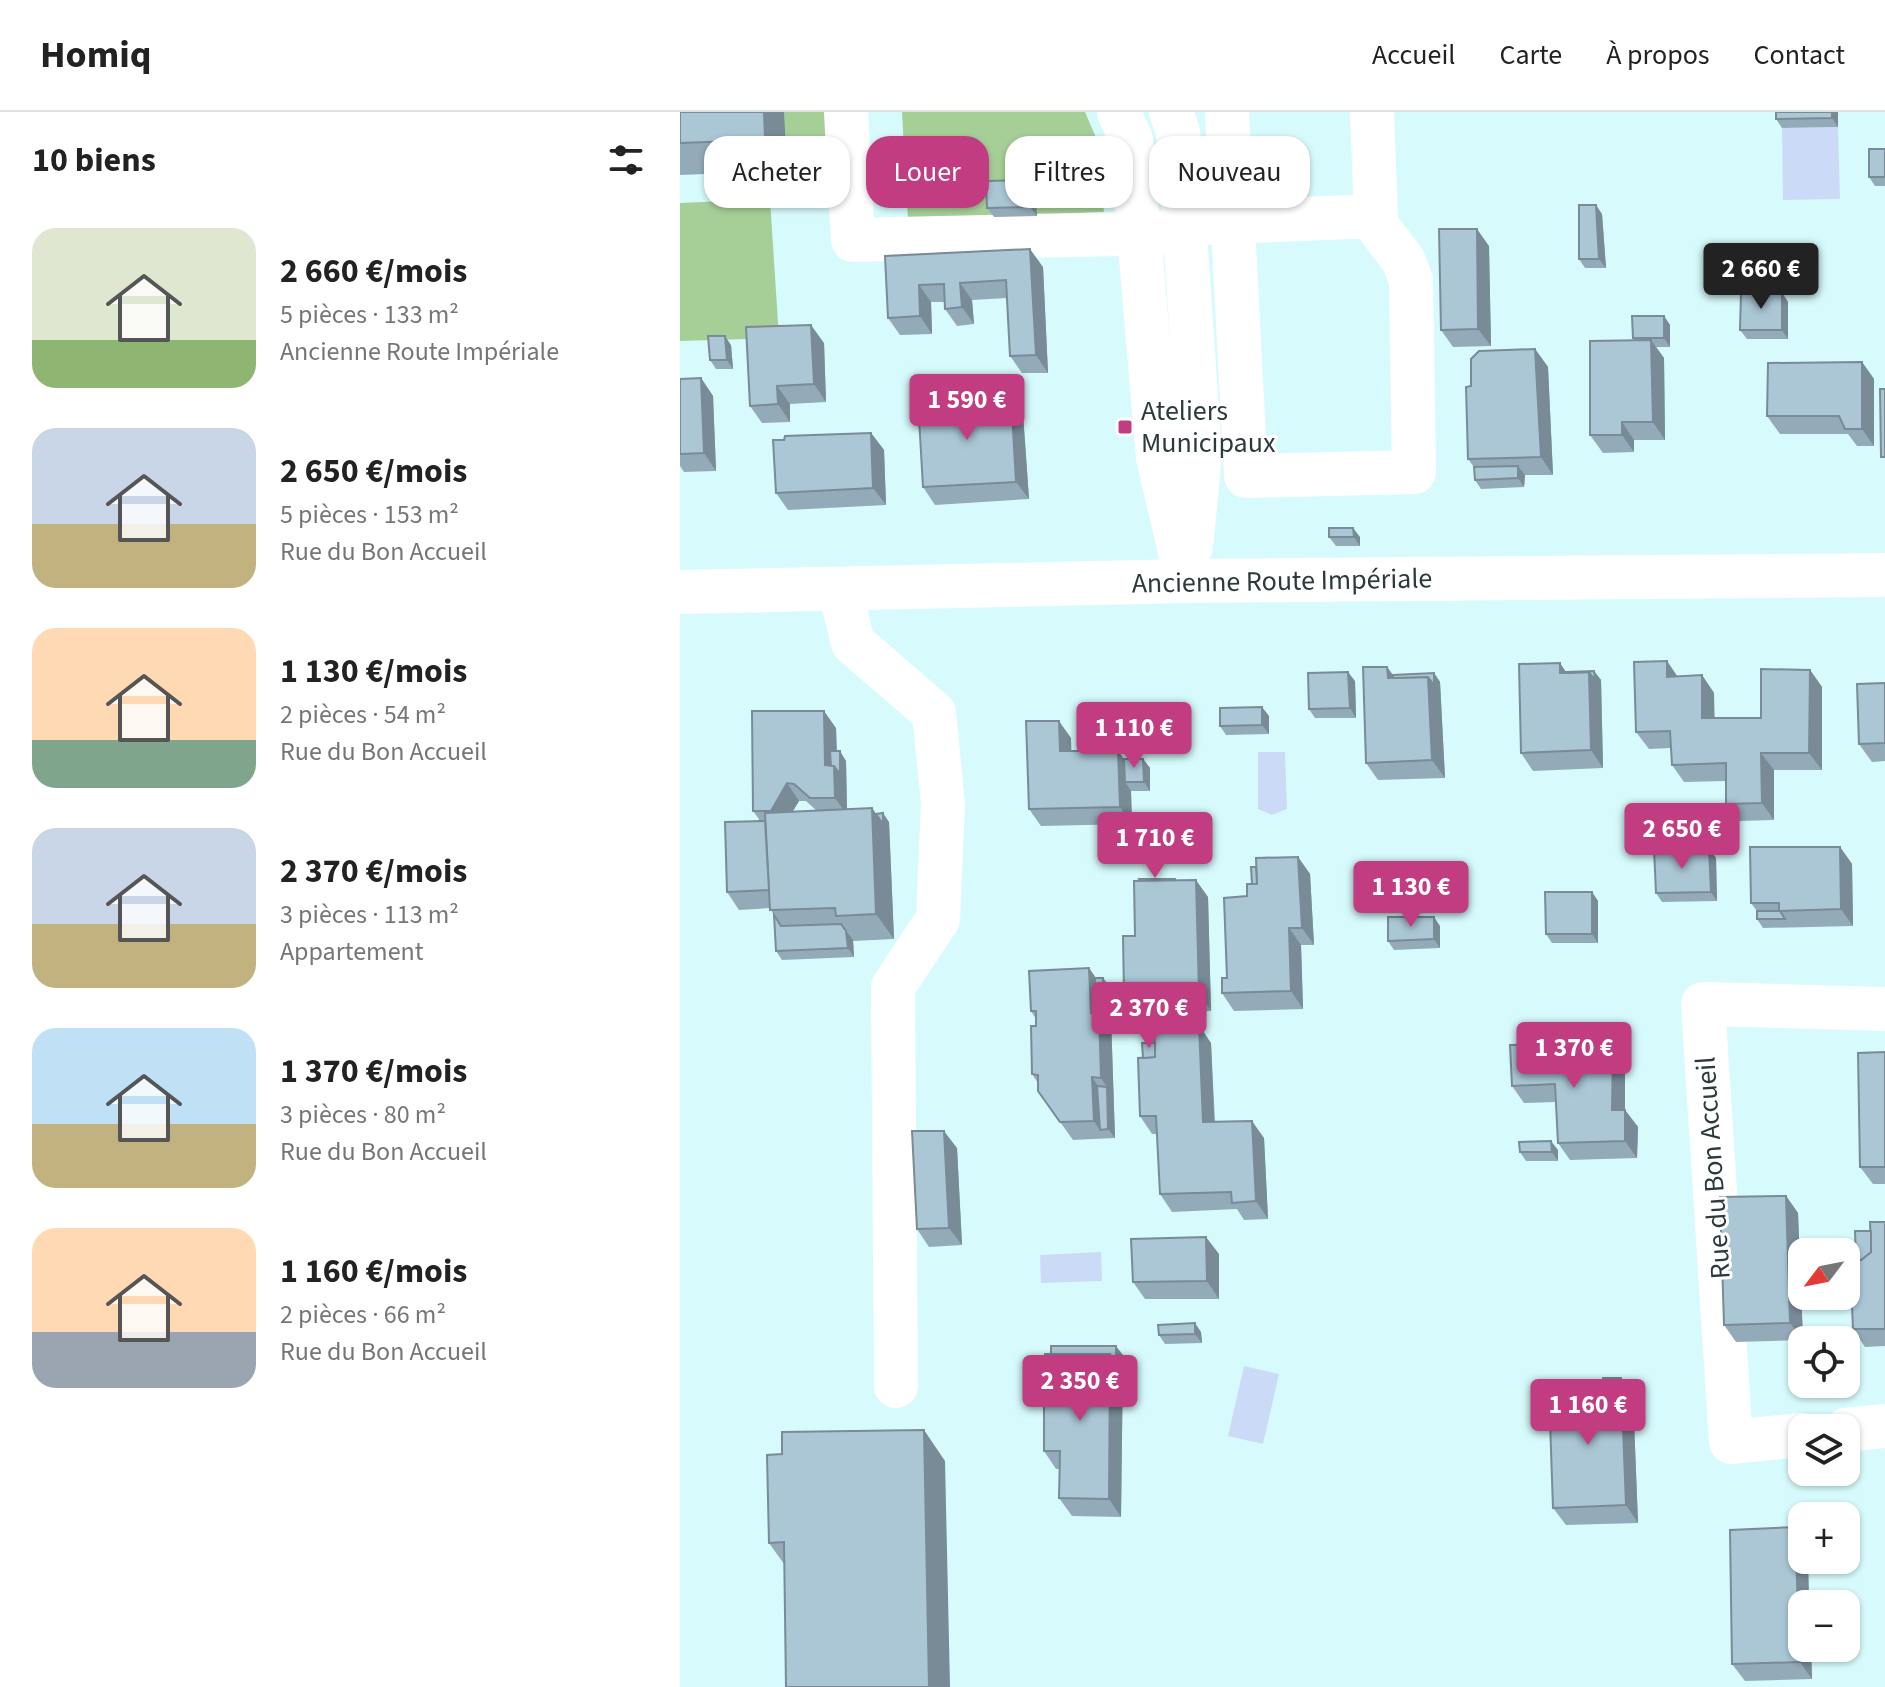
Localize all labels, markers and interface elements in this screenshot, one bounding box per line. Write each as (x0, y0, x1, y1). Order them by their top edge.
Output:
text: Homiq (40, 28, 152, 82)
text: Accueil (1372, 35, 1455, 75)
text: Carte (1499, 35, 1562, 75)
text: À propos (1606, 35, 1710, 75)
text: Contact (1754, 35, 1845, 75)
text: 10 biens (32, 136, 156, 185)
chip: Acheter (704, 136, 850, 208)
chip: Louer (866, 136, 989, 208)
chip: Filtres (1005, 136, 1133, 208)
chip: Nouveau (1149, 136, 1310, 208)
icon: filters (604, 138, 648, 182)
pin: 2 660 € (1687, 243, 1835, 311)
text: 2 660 €/mois (280, 247, 467, 296)
text: 2 660 € (1721, 250, 1801, 287)
icon: home (96, 260, 192, 356)
text: 5 pièces · 133 m² (280, 296, 459, 333)
text: Ancienne Route Impériale (280, 333, 559, 370)
pin: 1 590 € (893, 374, 1041, 442)
text: 1 590 € (927, 381, 1007, 418)
place label: Ateliers Municipaux (1141, 391, 1276, 463)
marker: Ateliers Municipaux (1116, 418, 1134, 436)
text: 2 650 €/mois (280, 447, 467, 496)
icon: home (96, 460, 192, 556)
text: 5 pièces · 153 m² (280, 496, 459, 533)
text: Rue du Bon Accueil (280, 533, 487, 570)
street label: Ancienne Route Impériale (1131, 558, 1433, 604)
text: 1 130 €/mois (280, 647, 467, 696)
icon: home (96, 660, 192, 756)
text: 2 pièces · 54 m² (280, 696, 446, 733)
pin: 1 110 € (1060, 702, 1208, 770)
text: 1 110 € (1094, 709, 1174, 746)
text: Rue du Bon Accueil (280, 733, 487, 770)
pin: 2 650 € (1608, 803, 1756, 871)
text: 2 650 € (1642, 810, 1722, 847)
pin: 1 710 € (1081, 812, 1229, 880)
text: 1 710 € (1115, 819, 1195, 856)
text: 2 370 €/mois (280, 847, 467, 896)
icon: home (96, 860, 192, 956)
pin: 1 130 € (1337, 861, 1485, 929)
text: 1 130 € (1371, 868, 1451, 905)
text: 3 pièces · 113 m² (280, 896, 459, 933)
text: Appartement (280, 933, 424, 970)
pin: 2 370 € (1075, 982, 1223, 1050)
text: 2 370 € (1109, 989, 1189, 1026)
pin: 1 370 € (1500, 1022, 1648, 1090)
text: 1 370 € (1534, 1029, 1614, 1066)
text: 1 370 €/mois (280, 1047, 467, 1096)
street label: Rue du Bon Accueil (1685, 1055, 1741, 1281)
icon: home (96, 1060, 192, 1156)
text: 3 pièces · 80 m² (280, 1096, 446, 1133)
text: Rue du Bon Accueil (280, 1133, 487, 1170)
north arrow (1788, 1238, 1860, 1310)
map controls (1788, 1238, 1860, 1662)
text: 1 160 €/mois (280, 1247, 467, 1296)
icon: home (96, 1260, 192, 1356)
text: 2 pièces · 66 m² (280, 1296, 446, 1333)
button: locate (1788, 1326, 1860, 1398)
text: Rue du Bon Accueil (280, 1333, 487, 1370)
pin: 2 350 € (1006, 1355, 1154, 1423)
text: 2 350 € (1040, 1362, 1120, 1399)
pin: 1 160 € (1514, 1379, 1662, 1447)
text: 1 160 € (1548, 1386, 1628, 1423)
button: layers (1788, 1414, 1860, 1486)
button: + (1788, 1502, 1860, 1574)
button: − (1788, 1590, 1860, 1662)

